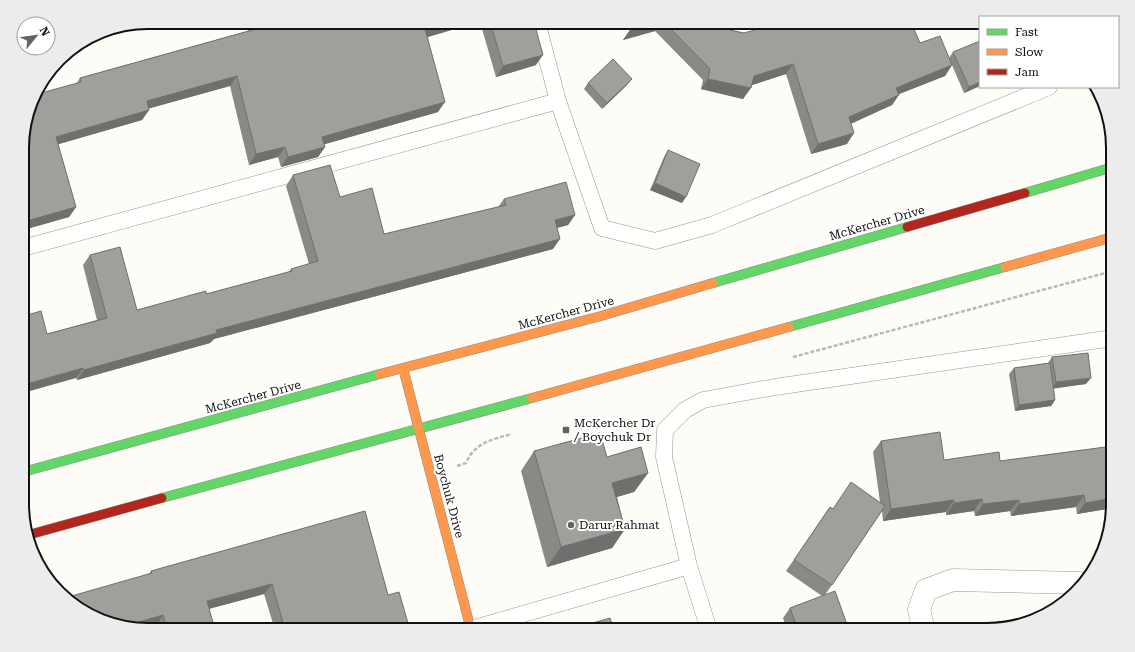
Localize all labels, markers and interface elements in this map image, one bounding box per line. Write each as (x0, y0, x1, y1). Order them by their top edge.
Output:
north arrow (16, 16, 56, 56)
legend (979, 16, 1119, 88)
text: N (37, 25, 52, 39)
text: Fast (1015, 25, 1039, 39)
text: Slow (1015, 45, 1043, 59)
text: Jam (1015, 65, 1039, 79)
street label: McKercher Drive (828, 203, 927, 243)
street label: McKercher Drive (517, 293, 616, 332)
street label: McKercher Drive (204, 377, 303, 416)
place label: McKercher Dr / Boychuk Dr (573, 416, 655, 444)
marker: McKercher Dr / Boychuk Dr (561, 425, 571, 435)
street label: Boychuk Drive (431, 453, 467, 540)
place label: Darur Rahmat (579, 518, 660, 532)
marker: Darur Rahmat (566, 520, 576, 530)

